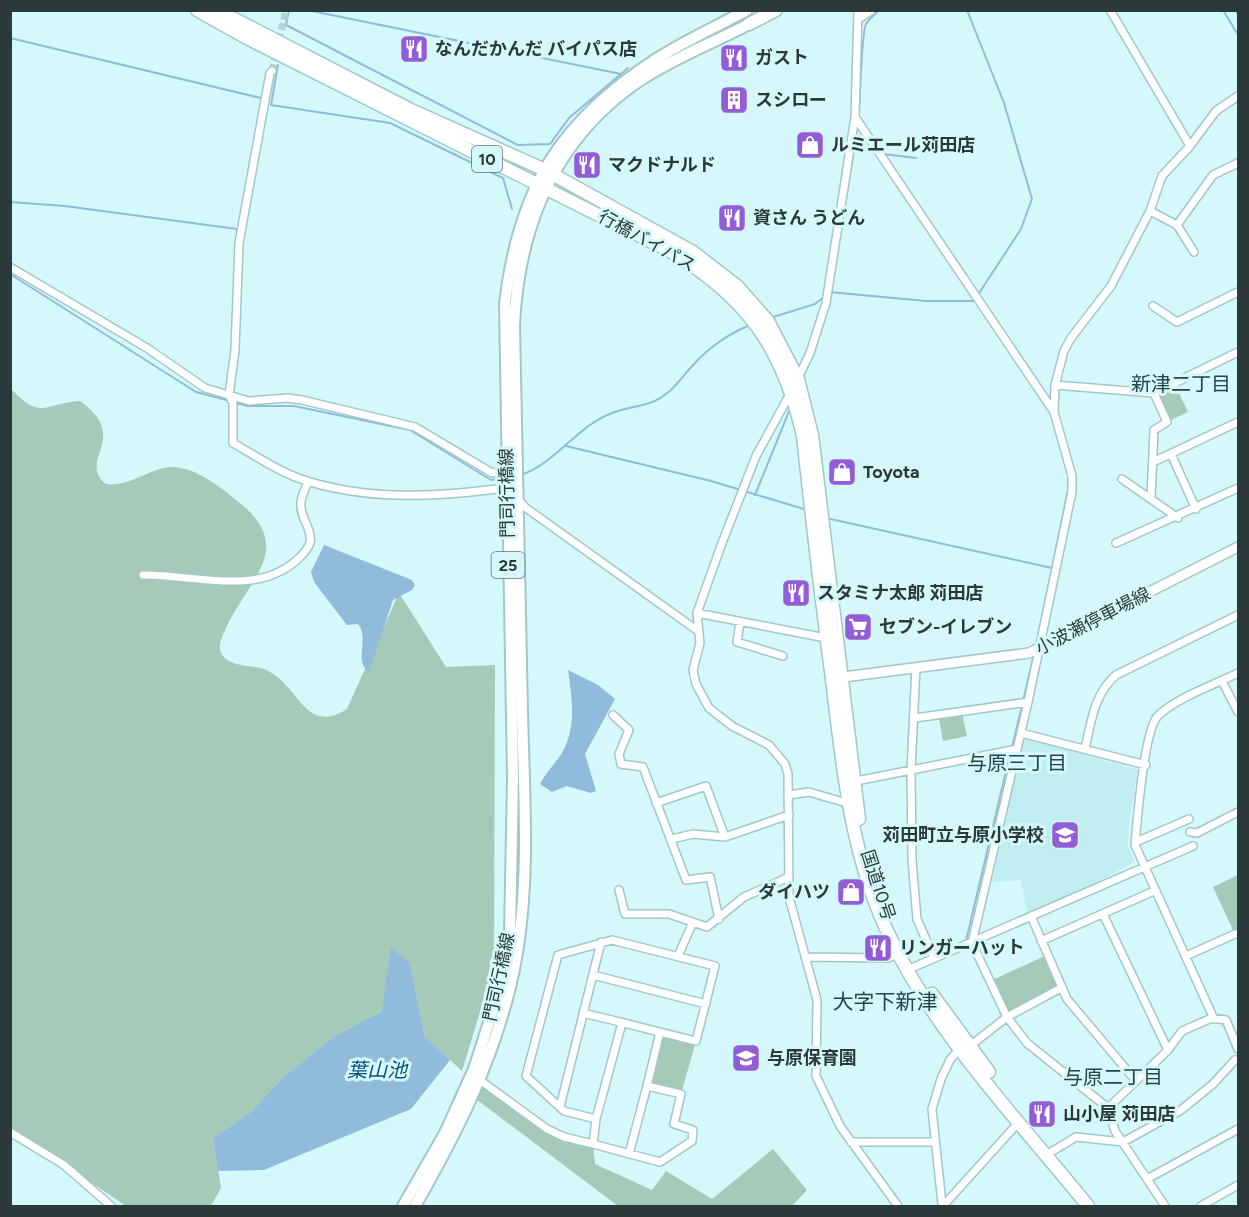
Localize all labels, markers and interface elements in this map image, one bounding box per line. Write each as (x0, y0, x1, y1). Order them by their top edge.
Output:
restaurant icon: なんだかんだ バイパス店 (398, 33, 430, 65)
place label: なんだかんだ バイパス店 (435, 38, 637, 60)
restaurant icon: ガスト (718, 42, 750, 74)
place label: ガスト (755, 47, 809, 69)
building icon: スシロー (718, 84, 750, 116)
place label: スシロー (755, 89, 827, 111)
shop icon: ルミエール苅田店 (794, 129, 826, 161)
place label: ルミエール苅田店 (831, 134, 975, 156)
road number: 10 (472, 146, 502, 172)
restaurant icon: マクドナルド (571, 149, 603, 181)
place label: マクドナルド (608, 154, 716, 176)
restaurant icon: 資さん うどん (716, 202, 748, 234)
street label: 行橋バイパス (595, 205, 699, 277)
place label: 資さん うどん (753, 207, 865, 229)
district label: 新津二丁目 (1131, 372, 1231, 396)
street label: 門司行橋線 (495, 448, 519, 538)
shop icon: Toyota (826, 456, 858, 488)
place label: Toyota (863, 461, 920, 483)
road number: 25 (492, 552, 524, 578)
restaurant icon: スタミナ太郎 苅田店 (780, 577, 812, 609)
place label: スタミナ太郎 苅田店 (817, 582, 983, 604)
street label: 小波瀬停車場線 (1032, 583, 1154, 659)
supermarket icon: セブン-イレブン (842, 611, 874, 643)
place label: セブン-イレブン (879, 616, 1012, 638)
district label: 与原三丁目 (967, 751, 1067, 775)
school or university icon: 苅田町立与原小学校 (1049, 819, 1081, 851)
place label: 苅田町立与原小学校 (882, 824, 1044, 846)
street label: 国道10号 (856, 847, 900, 923)
shop icon: ダイハツ (835, 876, 867, 908)
place label: ダイハツ (758, 881, 830, 903)
street label: 門司行橋線 (479, 931, 519, 1023)
restaurant icon: リンガーハット (862, 932, 894, 964)
place label: リンガーハット (899, 937, 1025, 959)
district label: 大字下新津 (833, 989, 938, 1014)
school or university icon: 与原保育園 (730, 1042, 762, 1074)
place label: 与原保育園 (767, 1047, 857, 1069)
water label: 葉山池 (347, 1058, 409, 1082)
district label: 与原二丁目 (1063, 1065, 1163, 1089)
restaurant icon: 山小屋 苅田店 (1026, 1098, 1058, 1130)
place label: 山小屋 苅田店 (1063, 1103, 1175, 1125)

